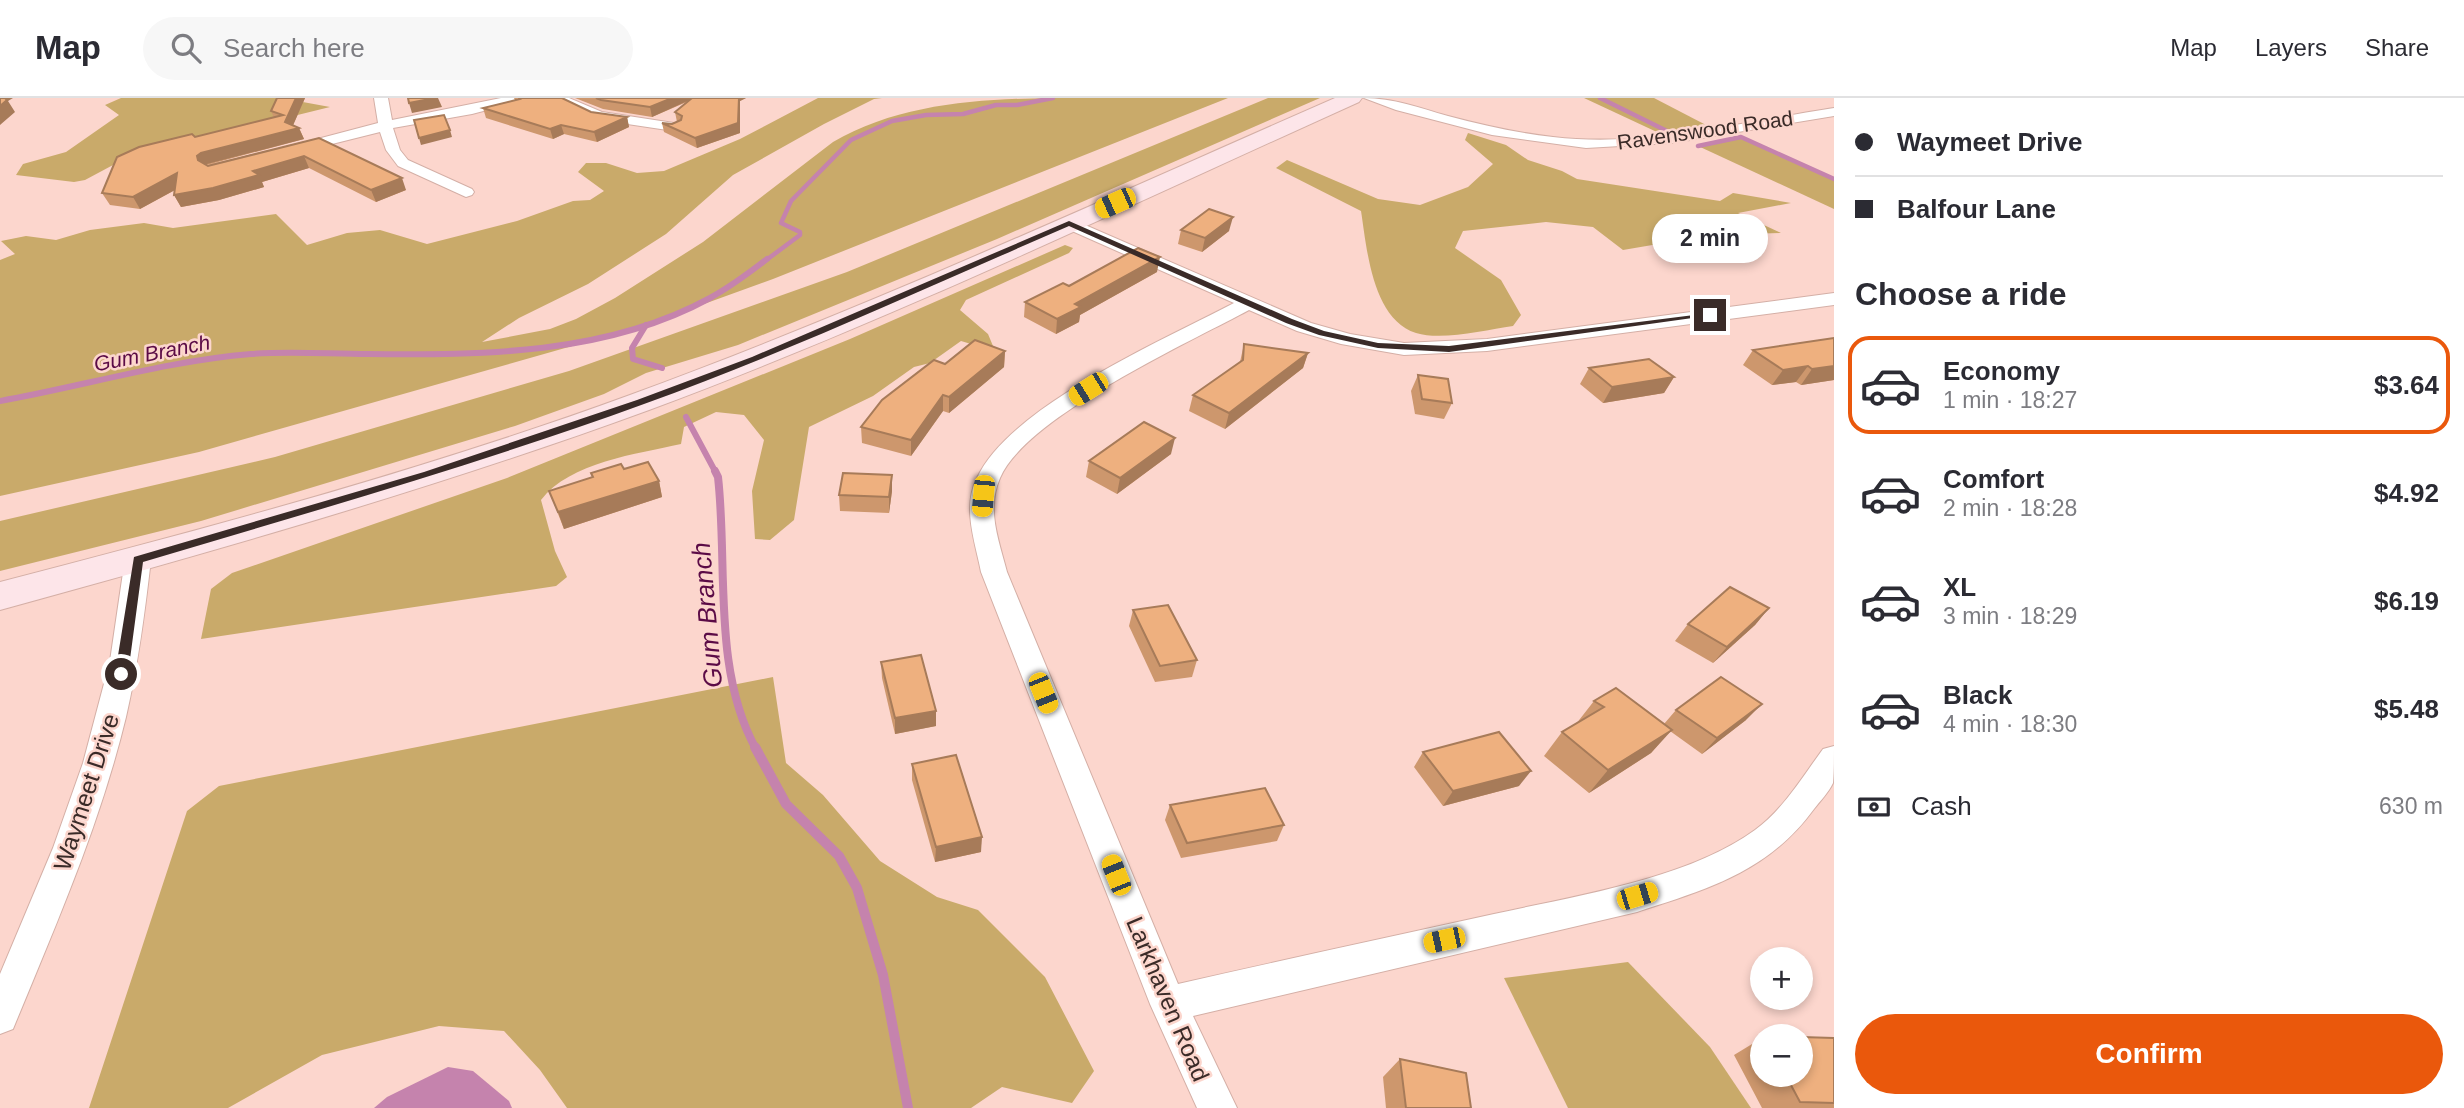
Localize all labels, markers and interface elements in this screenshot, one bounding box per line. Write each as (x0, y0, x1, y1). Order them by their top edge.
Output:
search box (143, 17, 633, 80)
text: Map (35, 29, 101, 66)
icon: search (167, 29, 205, 67)
text: Search here (223, 33, 365, 63)
text: Map (2170, 34, 2217, 61)
text: Layers (2255, 34, 2327, 61)
text: Share (2365, 34, 2429, 61)
street label: Ravenswood Road (1616, 106, 1794, 154)
text: Waymeet Drive (1897, 127, 2082, 157)
car (1092, 185, 1139, 221)
text: Balfour Lane (1897, 194, 2056, 224)
callout: 2 min (1652, 214, 1768, 262)
text: 2 min (1680, 225, 1740, 251)
text: Choose a ride (1855, 276, 2067, 312)
route end (1694, 299, 1726, 331)
water label: Gum Branch (92, 330, 212, 376)
icon: car (1859, 354, 1922, 417)
text: Economy (1943, 356, 2060, 386)
car (1065, 369, 1112, 409)
text: $3.64 (2374, 370, 2439, 400)
text: 1 min · 18:27 (1943, 387, 2077, 413)
icon: car (1859, 462, 1922, 525)
text: Comfort (1943, 464, 2044, 494)
car (971, 474, 996, 518)
text: $4.92 (2374, 478, 2439, 508)
text: 2 min · 18:28 (1943, 495, 2077, 521)
water label: Gum Branch (686, 541, 728, 689)
icon: car (1859, 570, 1922, 633)
text: XL (1943, 572, 1976, 602)
text: $6.19 (2374, 586, 2439, 616)
text: 3 min · 18:29 (1943, 603, 2077, 629)
route start (105, 658, 137, 690)
car (1026, 670, 1061, 716)
icon: car (1859, 678, 1922, 741)
text: Black (1943, 680, 2012, 710)
text: $5.48 (2374, 694, 2439, 724)
street label: Waymeet Drive (48, 710, 124, 874)
text: 4 min · 18:30 (1943, 711, 2077, 737)
icon: cash (1855, 788, 1893, 826)
text: Cash (1911, 791, 1972, 821)
text: 630 m (2379, 793, 2443, 819)
car (1099, 852, 1134, 898)
car (1614, 880, 1661, 912)
street label: Larkhaven Road (1121, 913, 1215, 1085)
car (1422, 925, 1467, 955)
map controls (1750, 947, 1813, 1087)
button: + (1750, 947, 1813, 1010)
button: Confirm (1855, 1014, 2443, 1094)
button: − (1750, 1024, 1813, 1087)

